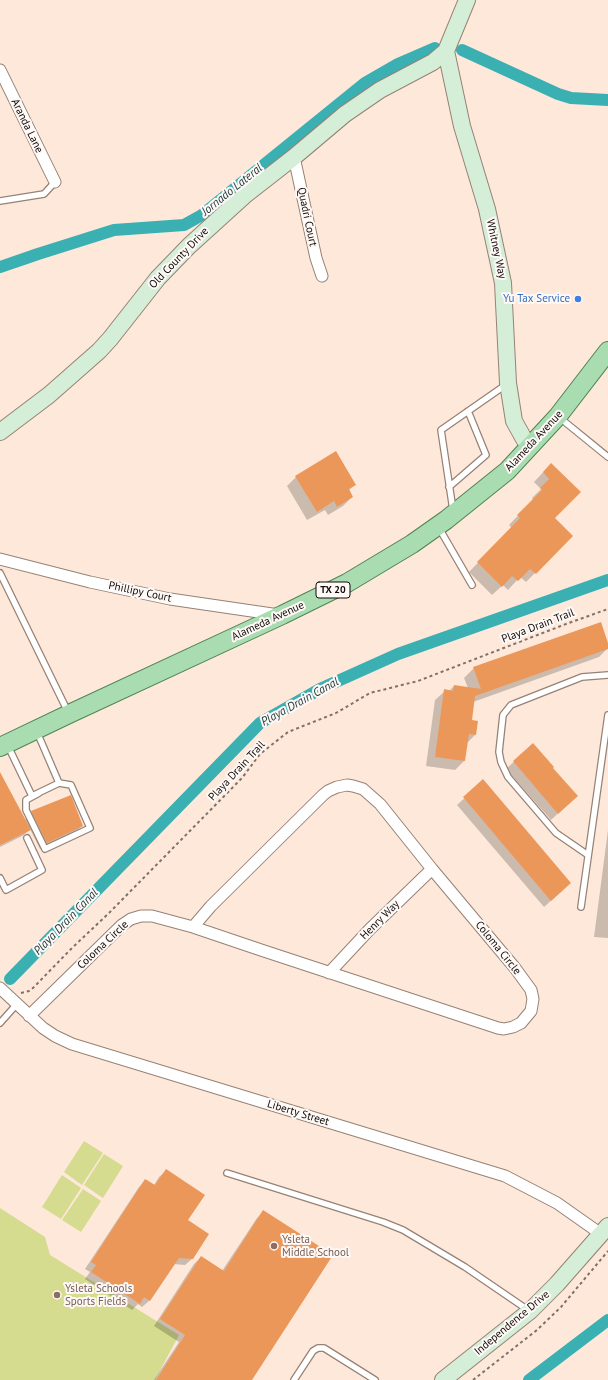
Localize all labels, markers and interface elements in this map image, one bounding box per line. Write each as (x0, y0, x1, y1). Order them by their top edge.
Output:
street label: Aranda Lane (8, 97, 46, 155)
water label: Jornado Lateral (199, 161, 265, 219)
street label: Quadri Court (294, 186, 320, 248)
street label: Whitney Way (483, 218, 509, 280)
street label: Old County Drive (147, 225, 211, 291)
place label: Yu Tax Service (503, 292, 570, 306)
marker: Yu Tax Service (573, 294, 583, 304)
street label: Alameda Avenue (502, 408, 566, 474)
street label: Phillipy Court (107, 579, 173, 605)
road number: TX 20 (316, 582, 350, 598)
street label: Alameda Avenue (230, 598, 306, 644)
street label: Playa Drain Trail (500, 606, 576, 646)
water label: Playa Drain Canal (259, 675, 341, 729)
street label: Playa Drain Trail (206, 738, 268, 804)
water label: Playa Drain Canal (31, 886, 101, 958)
street label: Henry Way (358, 898, 402, 942)
street label: Coloma Circle (75, 918, 131, 972)
street label: Coloma Circle (472, 919, 524, 977)
street label: Liberty Street (265, 1097, 331, 1129)
place label: Ysleta Middle School (282, 1233, 349, 1259)
marker: Ysleta Middle School (269, 1241, 279, 1251)
place label: Ysleta Schools Sports Fields (65, 1282, 132, 1308)
street label: Independence Drive (472, 1288, 552, 1358)
marker: Ysleta Schools Sports Fields (52, 1290, 62, 1300)

